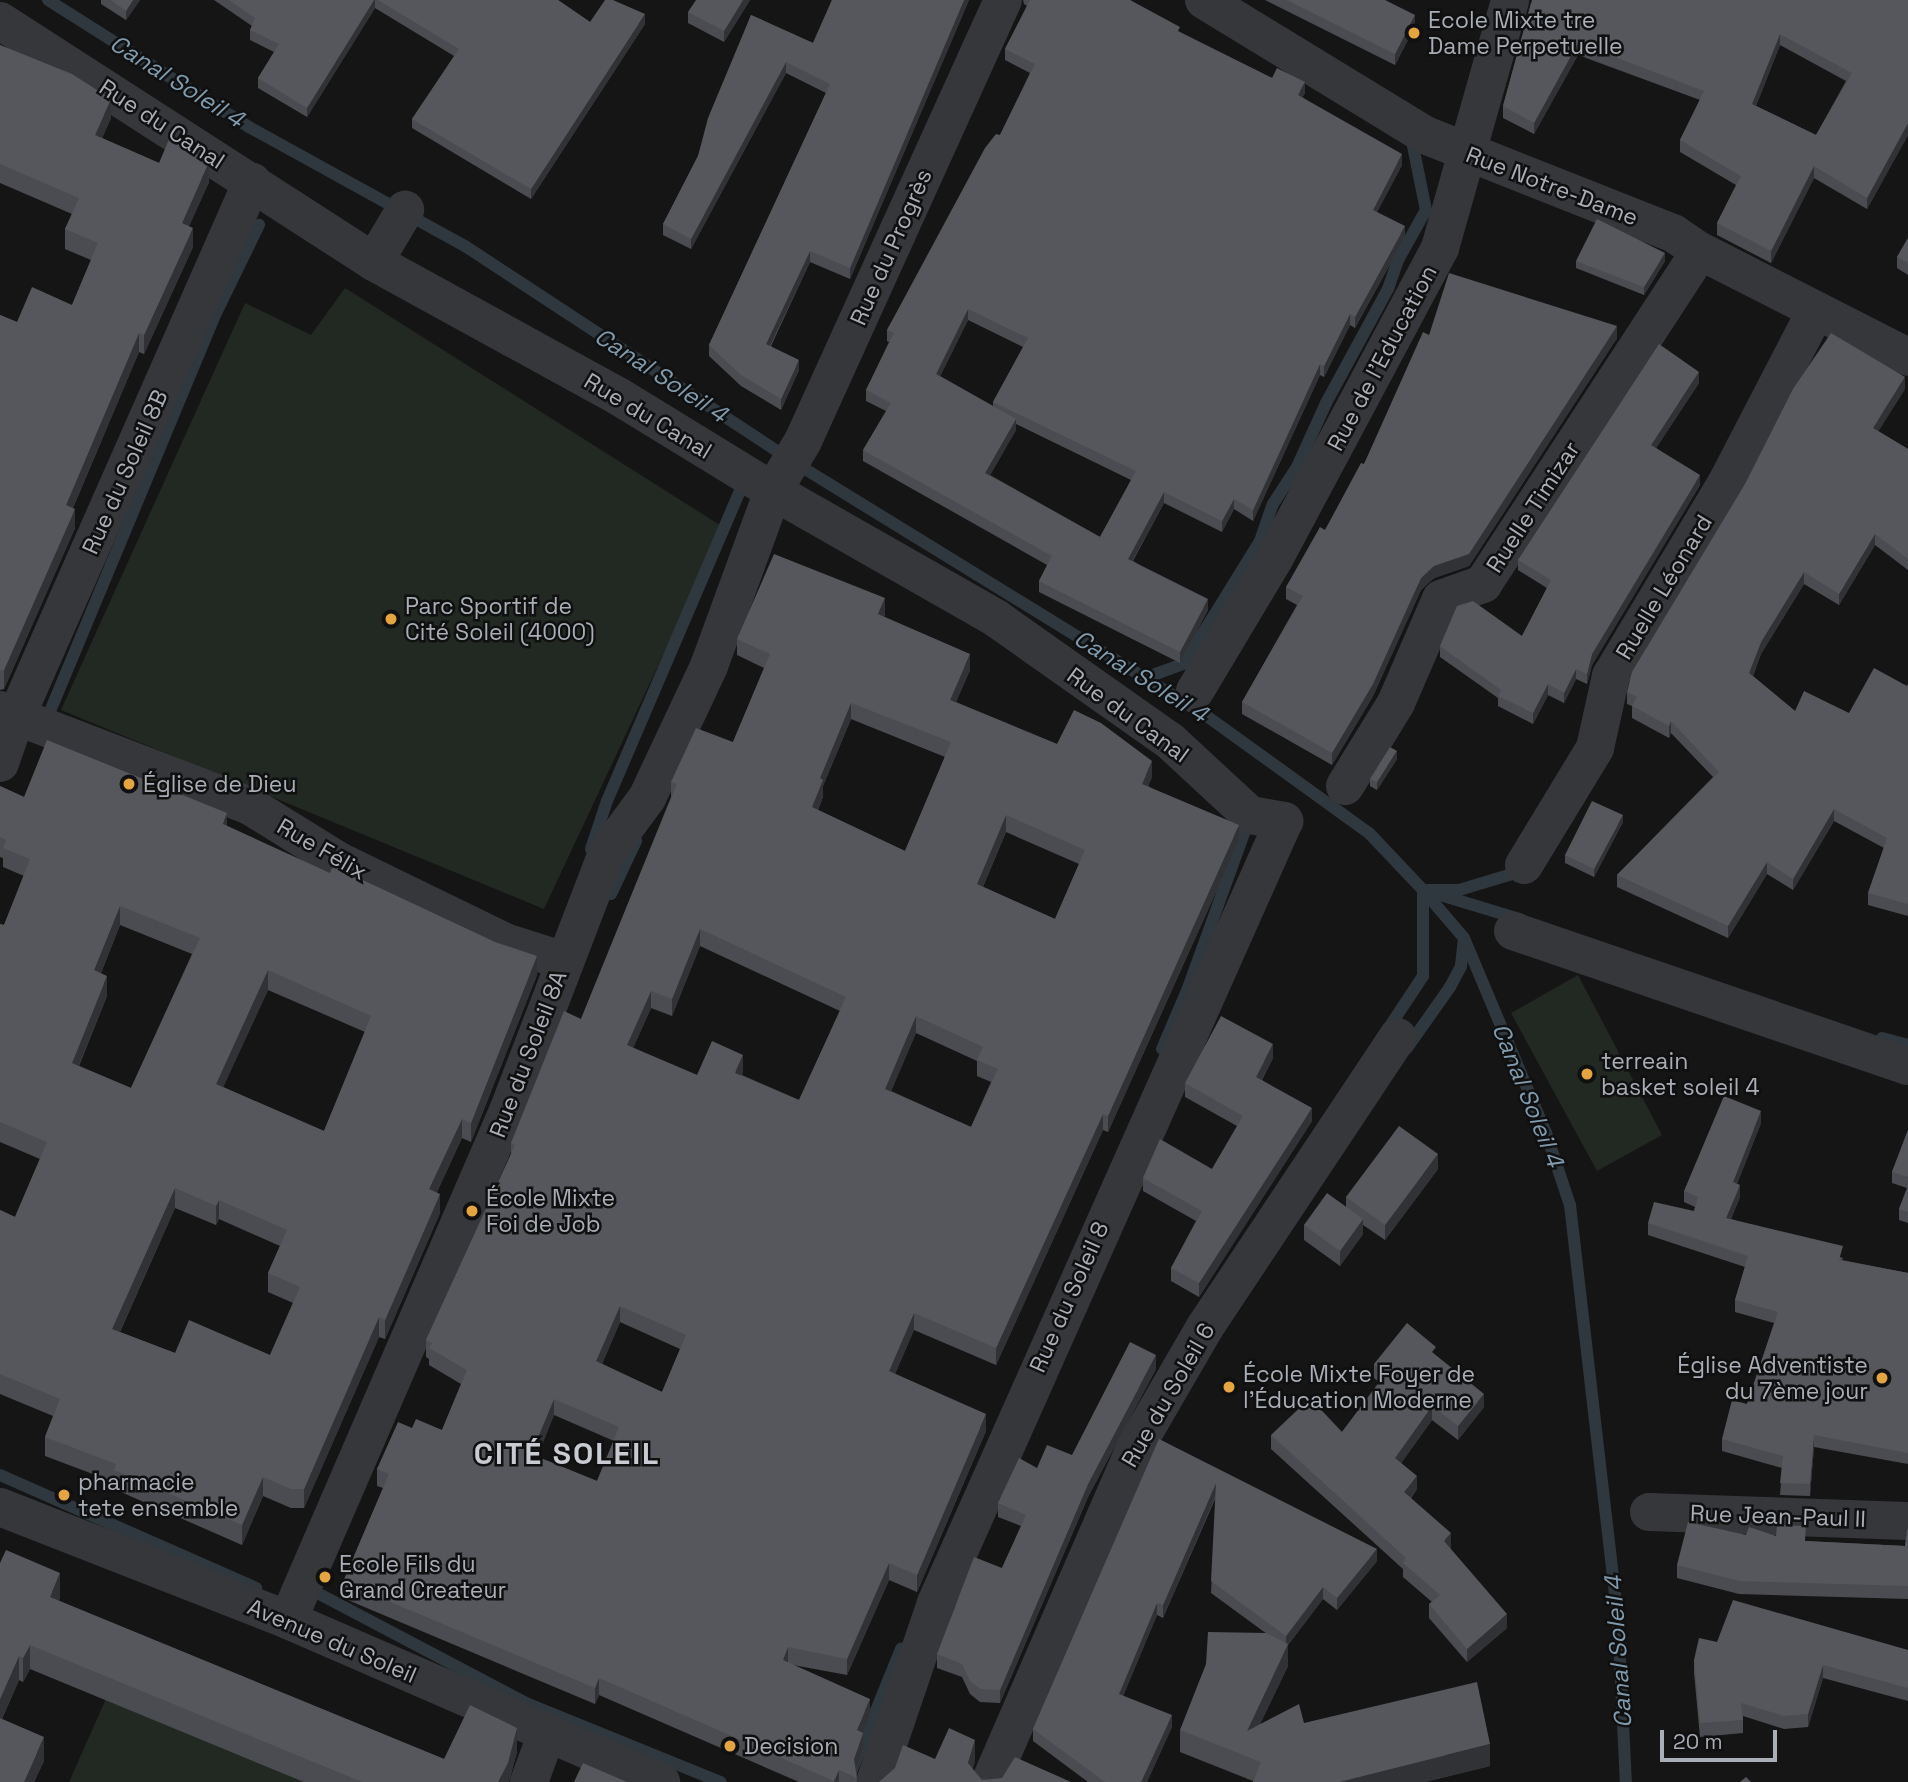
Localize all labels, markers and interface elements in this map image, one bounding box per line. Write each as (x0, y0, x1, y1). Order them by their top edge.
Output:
place label: Ecole Mixte tre Dame Perpetuelle (1428, 6, 1623, 60)
marker: Ecole Mixte tre Dame Perpetuelle (1406, 25, 1422, 41)
water label: Canal Soleil 4 (105, 28, 249, 134)
street label: Rue du Canal (94, 73, 230, 175)
street label: Rue Notre-Dame (1462, 141, 1642, 231)
street label: Rue du Progrès (844, 165, 938, 329)
street label: Rue de l'Education (1321, 260, 1443, 456)
water label: Canal Soleil 4 (589, 321, 733, 429)
street label: Rue du Canal (579, 367, 717, 465)
street label: Rue du Soleil 8B (76, 385, 174, 559)
street label: Ruelle Timizar (1480, 436, 1586, 578)
street label: Ruelle Léonard (1610, 510, 1718, 664)
place label: Parc Sportif de Cité Soleil (4000) (405, 592, 595, 646)
marker: Parc Sportif de Cité Soleil (4000) (383, 611, 399, 627)
water label: Canal Soleil 4 (1069, 623, 1213, 729)
street label: Rue du Canal (1062, 662, 1194, 768)
place label: Église de Dieu (143, 770, 297, 798)
marker: Église de Dieu (121, 776, 137, 792)
street label: Rue Félix (272, 812, 372, 886)
street label: Rue du Soleil 8A (483, 967, 573, 1141)
water label: Canal Soleil 4 (1486, 1019, 1570, 1171)
place label: terreain basket soleil 4 (1601, 1047, 1760, 1101)
marker: terreain basket soleil 4 (1579, 1066, 1595, 1082)
place label: École Mixte Foi de Job (486, 1184, 615, 1238)
marker: École Mixte Foi de Job (464, 1203, 480, 1219)
street label: Rue du Soleil 8 (1023, 1217, 1115, 1377)
street label: Rue du Soleil 6 (1116, 1318, 1220, 1472)
place label: Église Adventiste du 7ème jour (1677, 1351, 1868, 1405)
place label: École Mixte Foyer de l'Éducation Moderne (1243, 1360, 1475, 1414)
marker: Église Adventiste du 7ème jour (1874, 1370, 1890, 1386)
marker: École Mixte Foyer de l'Éducation Moderne (1221, 1379, 1237, 1395)
district label: CITÉ SOLEIL (475, 1436, 659, 1472)
place label: pharmacie tete ensemble (78, 1468, 238, 1522)
marker: pharmacie tete ensemble (56, 1487, 72, 1503)
street label: Rue Jean-Paul II (1690, 1499, 1866, 1533)
place label: Ecole Fils du Grand Createur (339, 1550, 506, 1604)
marker: Ecole Fils du Grand Createur (317, 1569, 333, 1585)
water label: Canal Soleil 4 (1598, 1575, 1638, 1729)
street label: Avenue du Soleil (243, 1593, 421, 1689)
scale bar (1663, 1716, 1780, 1760)
text: 20 m (1673, 1728, 1723, 1755)
place label: Decision (744, 1732, 838, 1760)
marker: Decision (722, 1738, 738, 1754)

